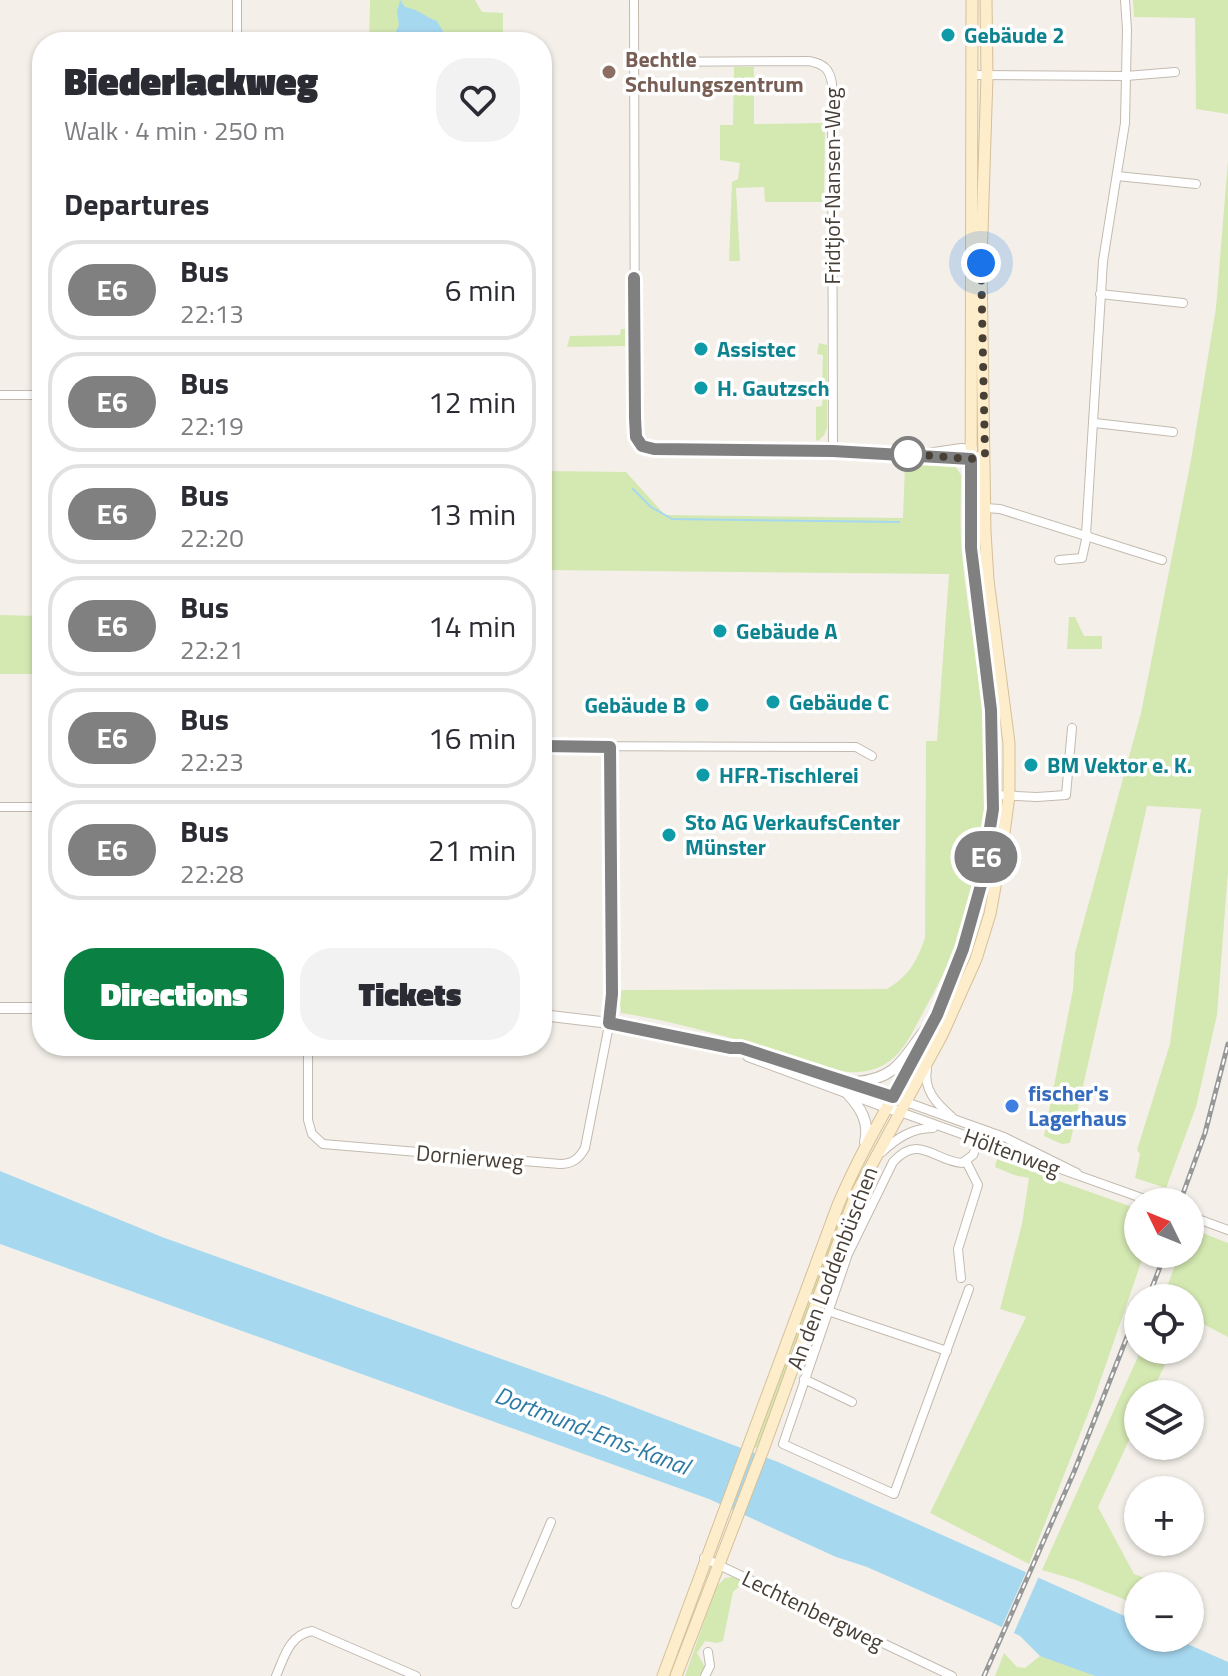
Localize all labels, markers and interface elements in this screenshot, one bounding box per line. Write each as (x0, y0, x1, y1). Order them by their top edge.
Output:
place label: Gebäude 2 (964, 18, 1065, 52)
marker: Gebäude 2 (939, 26, 957, 44)
place label: Bechtle Schulungszentrum (625, 42, 804, 101)
text: Biederlackweg (64, 52, 318, 110)
button: heart (436, 58, 520, 142)
marker: Bechtle Schulungszentrum (600, 63, 618, 81)
street label: Fridtjof-Nansen-Weg (815, 88, 849, 284)
text: Walk · 4 min · 250 m (64, 111, 285, 150)
text: Departures (64, 181, 209, 227)
your location (961, 243, 1001, 283)
text: Bus (180, 248, 229, 294)
text: 6 min (445, 267, 516, 313)
text: E6 (96, 268, 128, 311)
text: 22:13 (180, 294, 244, 333)
place label: Assistec (717, 332, 796, 366)
marker: Assistec (692, 340, 710, 358)
text: Bus (180, 360, 229, 406)
place label: H. Gautzsch (717, 371, 830, 405)
text: 12 min (428, 379, 516, 425)
marker: H. Gautzsch (692, 379, 710, 397)
text: E6 (96, 380, 128, 423)
text: 22:19 (180, 406, 244, 445)
unlabelled marker (891, 437, 925, 471)
text: Bus (180, 472, 229, 518)
text: 13 min (428, 491, 516, 537)
text: E6 (96, 492, 128, 535)
text: 22:20 (180, 518, 244, 557)
text: Bus (180, 584, 229, 630)
text: 14 min (428, 603, 516, 649)
text: E6 (96, 604, 128, 647)
place label: Gebäude A (736, 614, 837, 648)
marker: Gebäude A (711, 622, 729, 640)
text: 22:21 (180, 630, 244, 669)
place label: Gebäude C (789, 685, 889, 719)
place label: Gebäude B (584, 688, 686, 722)
marker: Gebäude C (764, 693, 782, 711)
text: Bus (180, 696, 229, 742)
marker: Gebäude B (693, 696, 711, 714)
text: 16 min (428, 715, 516, 761)
text: E6 (96, 716, 128, 759)
text: 22:23 (180, 742, 244, 781)
place label: BM Vektor e. K. (1047, 748, 1192, 782)
marker: BM Vektor e. K. (1022, 756, 1040, 774)
place label: HFR-Tischlerei (719, 758, 859, 792)
marker: HFR-Tischlerei (694, 766, 712, 784)
place label: Sto AG VerkaufsCenter Münster (685, 805, 900, 864)
text: Bus (180, 808, 229, 854)
marker: Sto AG VerkaufsCenter Münster (660, 826, 678, 844)
text: 21 min (428, 827, 516, 873)
text: E6 (96, 828, 128, 871)
line badge: E6 (950, 831, 1022, 883)
text: E6 (970, 835, 1002, 878)
text: 22:28 (180, 854, 244, 893)
button: Directions (64, 948, 284, 1040)
button: Tickets (300, 948, 520, 1040)
place label: fischer's Lagerhaus (1028, 1076, 1127, 1135)
marker: fischer's Lagerhaus (1003, 1097, 1021, 1115)
street label: Höltenweg (959, 1119, 1065, 1185)
street label: Dornierweg (415, 1135, 525, 1179)
street label: An den Loddenbüschen (778, 1161, 886, 1375)
north arrow (1124, 1188, 1204, 1268)
map controls (1124, 1188, 1204, 1652)
button: locate (1124, 1284, 1204, 1364)
water label: Dortmund-Ems-Kanal (490, 1376, 698, 1485)
button: layers (1124, 1380, 1204, 1460)
button: + (1124, 1476, 1204, 1556)
street label: Lechtenbergweg (736, 1561, 890, 1659)
button: − (1124, 1572, 1204, 1652)

